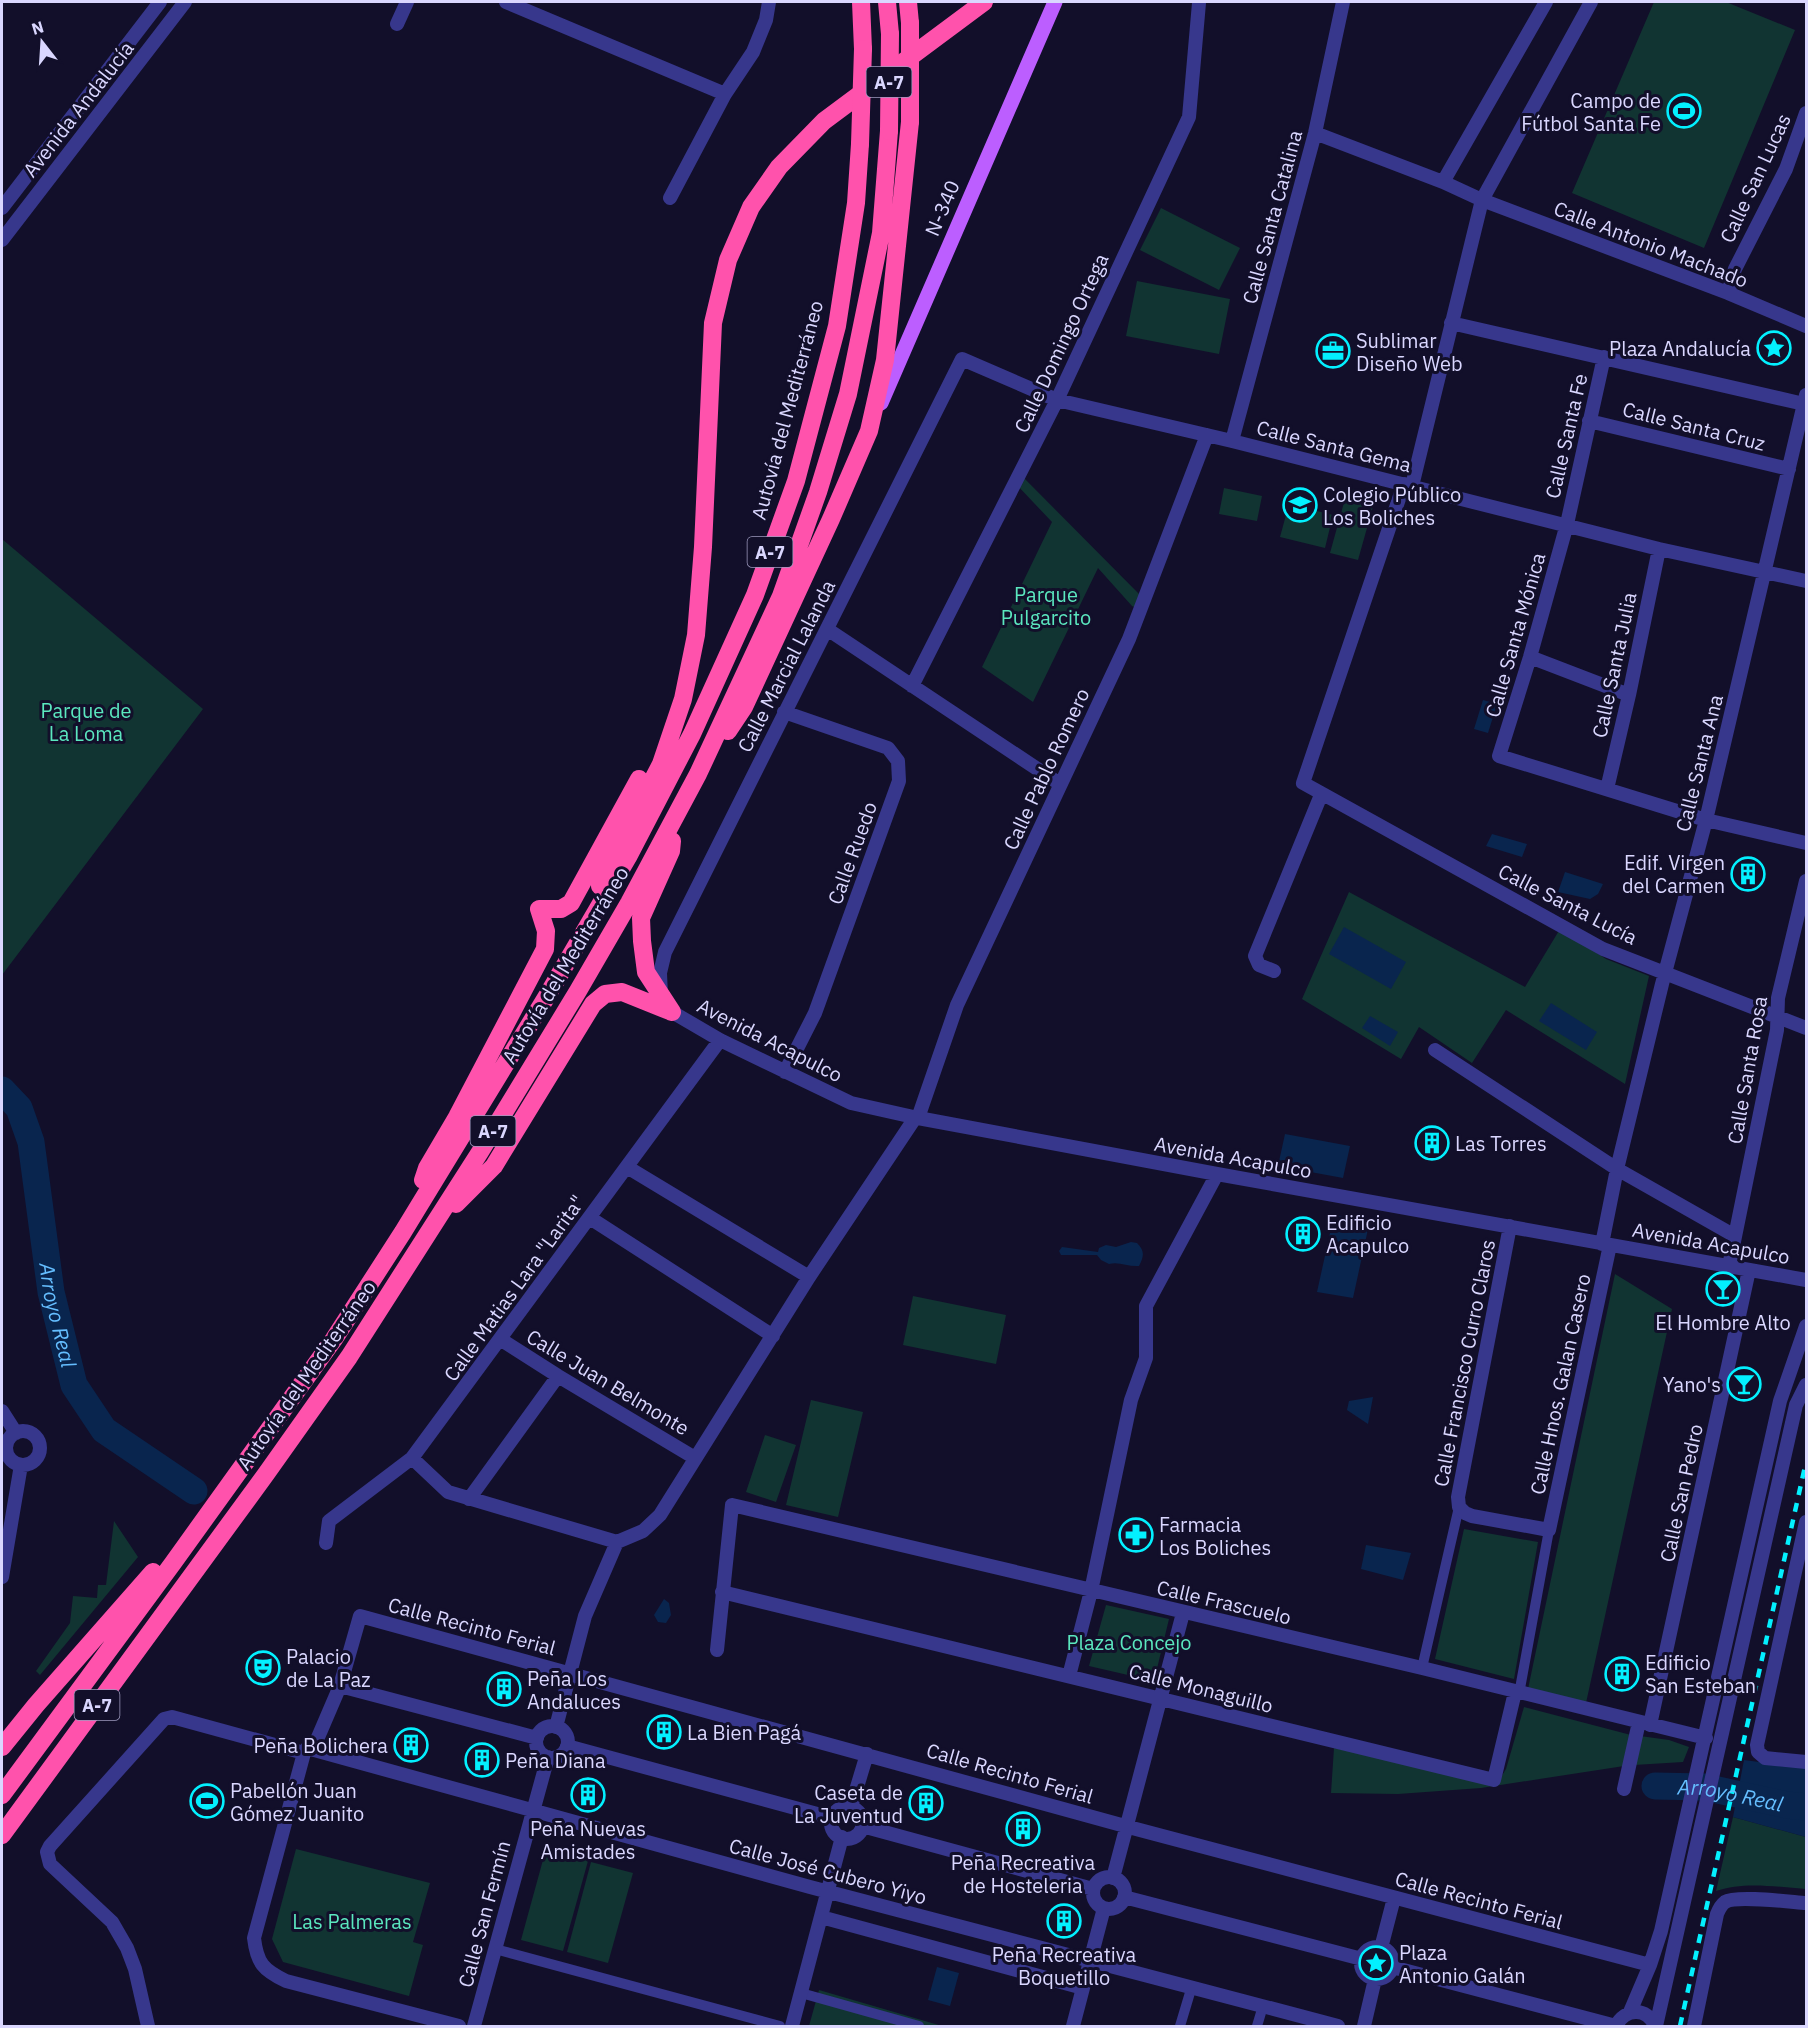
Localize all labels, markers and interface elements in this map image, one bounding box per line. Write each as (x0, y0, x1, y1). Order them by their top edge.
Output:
north arrow (12, 12, 72, 72)
text: N (29, 16, 46, 39)
street label: Avenida Andalucía (16, 35, 140, 183)
road number: A-7 (866, 67, 912, 97)
place label: Campo de Fútbol Santa Fe (1521, 87, 1661, 137)
sports icon: Campo de Fútbol Santa Fe (1666, 93, 1702, 129)
street label: Calle San Lucas (1713, 109, 1797, 247)
street label: Calle Santa Catalina (1236, 127, 1308, 307)
street label: N-340 (918, 176, 966, 240)
street label: Calle Antonio Machado (1550, 194, 1752, 294)
street label: Calle Domingo Ortega (1008, 249, 1115, 437)
street label: Autovía del Mediterráneo (745, 297, 829, 523)
place label: Sublimar Diseño Web (1356, 327, 1463, 377)
place icon: Plaza Andalucía (1756, 330, 1792, 366)
office icon: Sublimar Diseño Web (1315, 333, 1351, 369)
place label: Plaza Andalucía (1609, 335, 1751, 362)
street label: Calle Santa Fe (1539, 371, 1593, 501)
street label: Calle Santa Cruz (1620, 395, 1768, 457)
street label: Calle Santa Gema (1254, 414, 1415, 478)
place label: Colegio Público Los Boliches (1323, 481, 1461, 531)
school or university icon: Colegio Público Los Boliches (1282, 487, 1318, 523)
road number: A-7 (748, 537, 792, 567)
street label: Calle Santa Mónica (1479, 549, 1552, 721)
street label: Calle Marcial Lalanda (731, 575, 841, 757)
park label: Parque Pulgarcito (1001, 581, 1091, 631)
street label: Calle Santa Julia (1585, 589, 1643, 740)
street label: Calle Pablo Romero (997, 684, 1095, 854)
street label: Calle Santa Ana (1669, 691, 1729, 834)
park label: Parque de La Loma (40, 697, 132, 747)
street label: Calle Ruedo (821, 798, 883, 908)
place label: Edif. Virgen del Carmen (1622, 849, 1725, 899)
building icon: Edif. Virgen del Carmen (1730, 856, 1766, 892)
street label: Calle Santa Lucía (1494, 857, 1642, 951)
street label: Autovía del Mediterráneo (495, 861, 635, 1069)
street label: Avenida Acapulco (693, 992, 847, 1088)
street label: Calle Santa Rosa (1721, 994, 1773, 1146)
road number: A-7 (470, 1116, 516, 1146)
building icon: Las Torres (1414, 1125, 1450, 1161)
street label: Avenida Acapulco (1152, 1130, 1314, 1184)
place label: Las Torres (1455, 1130, 1547, 1157)
street label: Calle Matias Lara "Larita" (437, 1189, 591, 1387)
place label: Edificio Acapulco (1326, 1209, 1409, 1259)
building icon: Edificio Acapulco (1285, 1216, 1321, 1252)
street label: Avenida Acapulco (1630, 1216, 1792, 1270)
street label: Calle Francisco Curro Claros (1427, 1237, 1501, 1489)
water label: Arroyo Real (33, 1260, 83, 1371)
street label: Calle Hnos. Galan Casero (1523, 1271, 1597, 1497)
bar icon: El Hombre Alto (1705, 1271, 1741, 1307)
street label: Autovía del Mediterráneo (230, 1275, 382, 1475)
place label: El Hombre Alto (1655, 1309, 1791, 1336)
street label: Calle Juan Belmonte (522, 1323, 694, 1441)
bar icon: Yano's (1726, 1366, 1762, 1402)
place label: Yano's (1663, 1371, 1721, 1398)
street label: Calle San Pedro (1653, 1421, 1709, 1565)
place label: Farmacia Los Boliches (1159, 1511, 1271, 1561)
pharmacy icon: Farmacia Los Boliches (1118, 1517, 1154, 1553)
street label: Calle Frascuelo (1154, 1573, 1294, 1631)
street label: Calle Recinto Ferial (385, 1591, 559, 1661)
park label: Plaza Concejo (1066, 1629, 1192, 1656)
place label: Palacio de La Paz (286, 1643, 371, 1693)
place label: Edificio San Esteban (1645, 1649, 1756, 1699)
theatre icon: Palacio de La Paz (245, 1650, 281, 1686)
building icon: Edificio San Esteban (1604, 1656, 1640, 1692)
street label: Calle Monaguillo (1126, 1657, 1276, 1719)
place label: Peña Los Andaluces (527, 1665, 621, 1715)
building icon: Peña Los Andaluces (486, 1671, 522, 1707)
road number: A-7 (74, 1690, 120, 1720)
building icon: La Bien Pagá (646, 1714, 682, 1750)
place label: La Bien Pagá (687, 1719, 802, 1746)
building icon: Peña Bolichera (393, 1727, 429, 1763)
place label: Peña Bolichera (254, 1732, 388, 1759)
street label: Calle Recinto Ferial (923, 1736, 1097, 1810)
building icon: Peña Diana (464, 1742, 500, 1778)
place label: Peña Diana (505, 1747, 606, 1774)
water label: Arroyo Real (1676, 1772, 1786, 1818)
place label: Pabellón Juan Gómez Juanito (230, 1777, 364, 1827)
building icon: Peña Nuevas Amistades (570, 1777, 606, 1813)
place label: Caseta de La Juventud (794, 1779, 903, 1829)
sports icon: Pabellón Juan Gómez Juanito (189, 1783, 225, 1819)
building icon: Caseta de La Juventud (908, 1785, 944, 1821)
building icon: Peña Recreativa de Hosteleria (1005, 1811, 1041, 1847)
place label: Peña Nuevas Amistades (530, 1815, 646, 1865)
street label: Calle José Cubero Yiyo (726, 1832, 930, 1910)
street label: Calle San Fermín (451, 1838, 517, 1990)
place label: Peña Recreativa de Hosteleria (951, 1849, 1095, 1899)
street label: Calle Recinto Ferial (1392, 1865, 1566, 1935)
building icon: Peña Recreativa Boquetillo (1046, 1903, 1082, 1939)
park label: Las Palmeras (292, 1908, 412, 1935)
place label: Plaza Antonio Galán (1399, 1939, 1526, 1989)
place label: Peña Recreativa Boquetillo (992, 1941, 1136, 1991)
place icon: Plaza Antonio Galán (1358, 1945, 1394, 1981)

